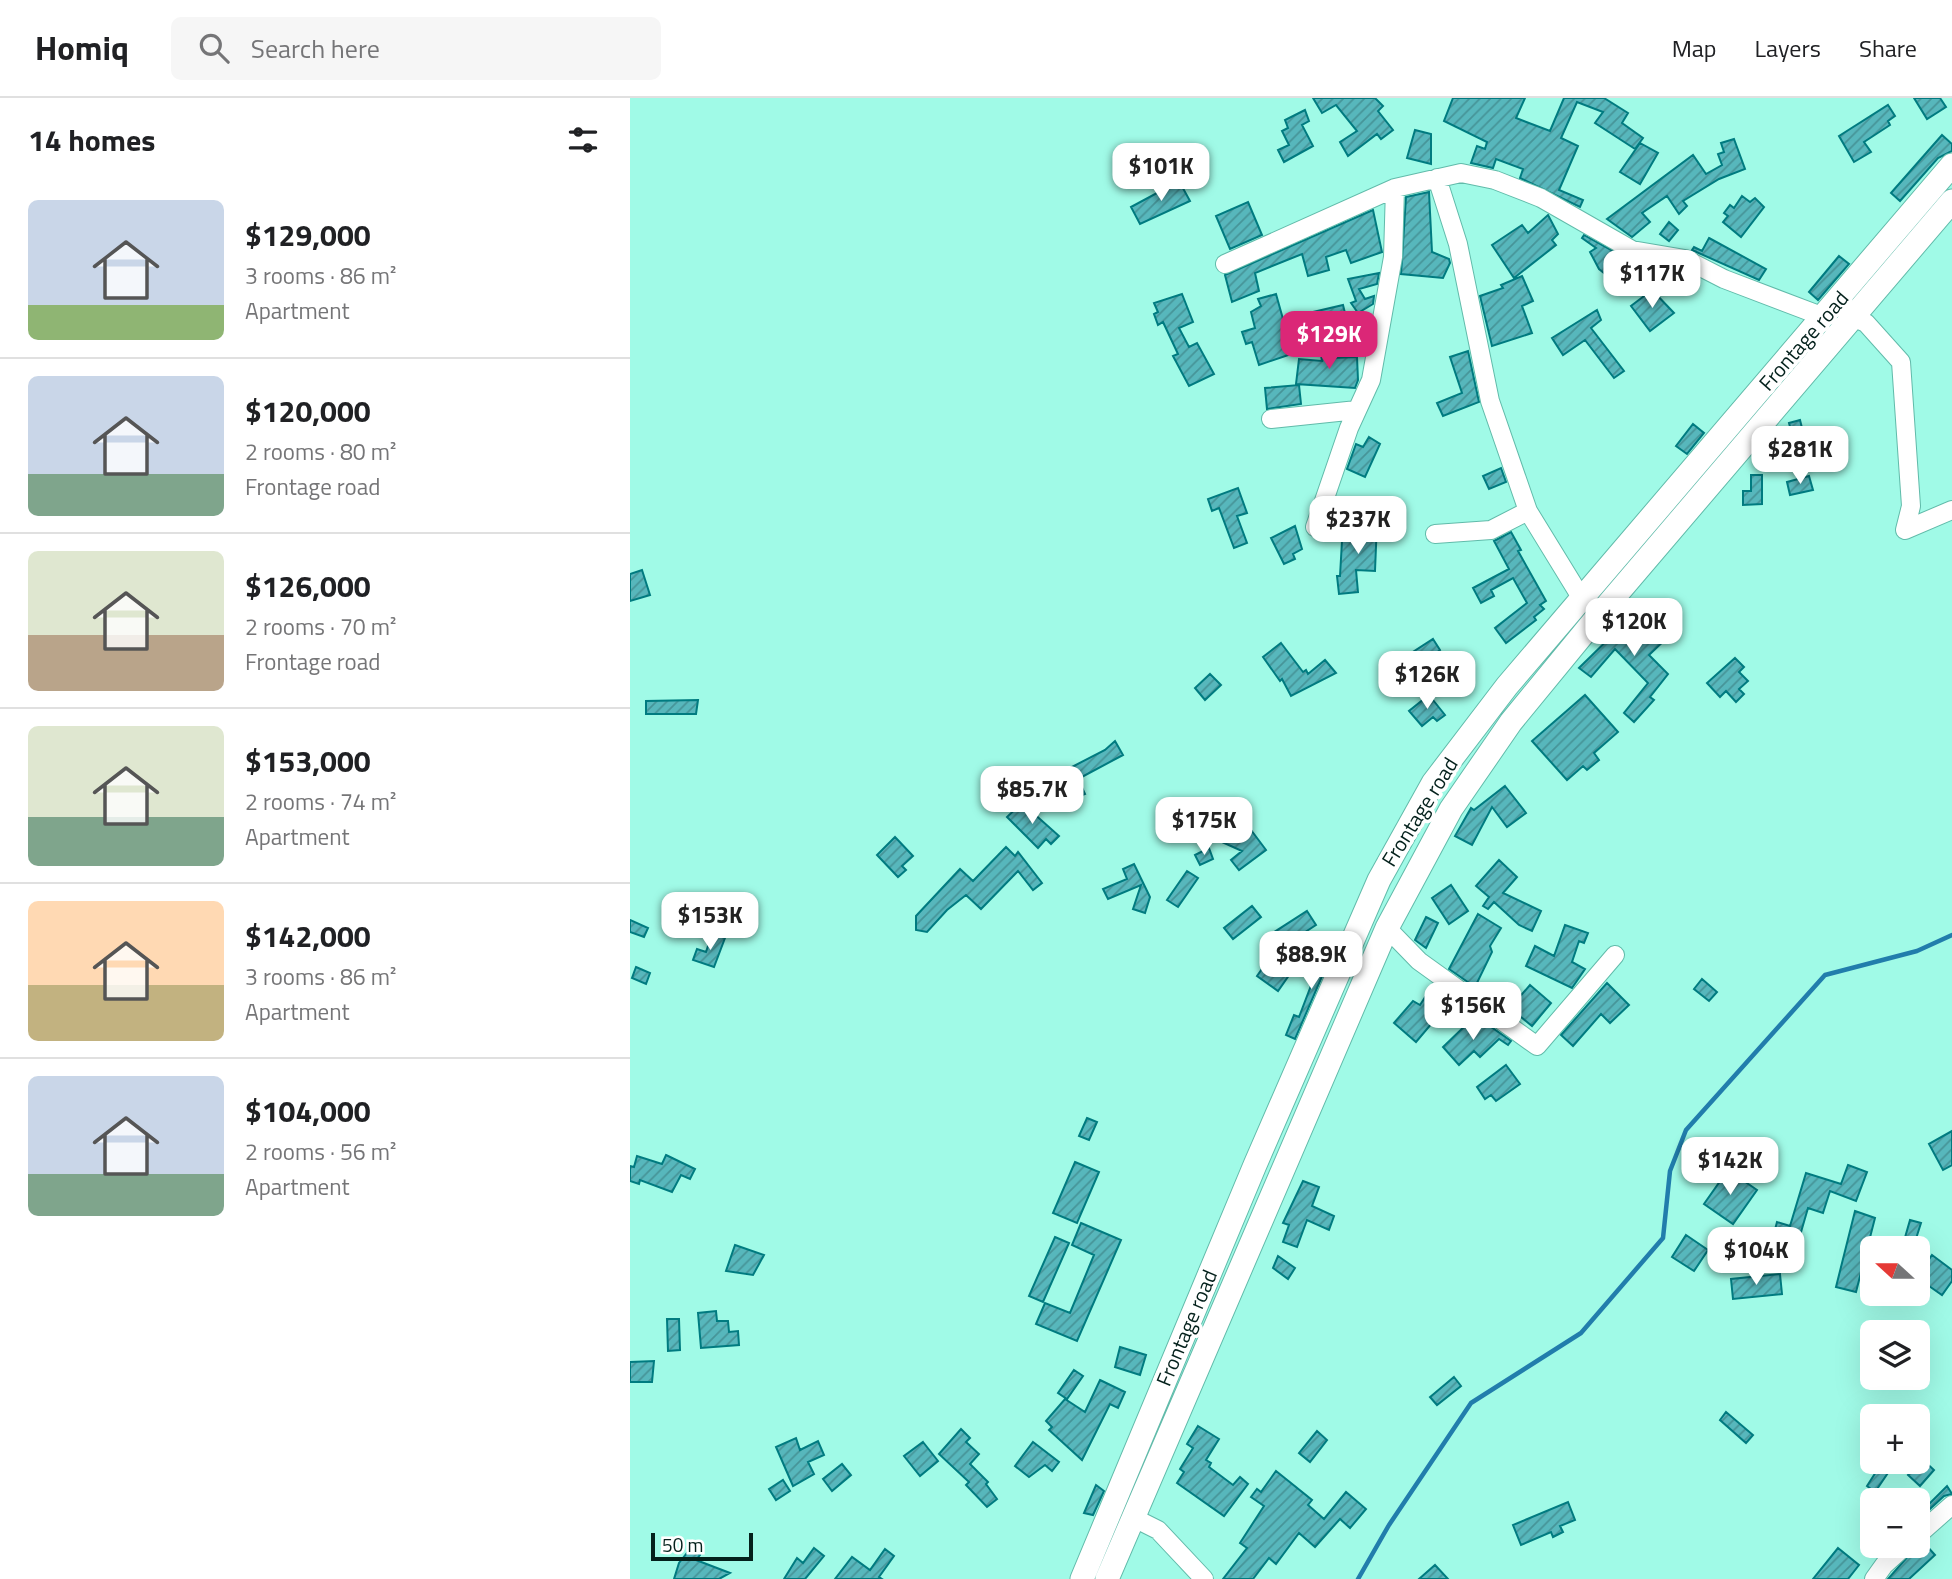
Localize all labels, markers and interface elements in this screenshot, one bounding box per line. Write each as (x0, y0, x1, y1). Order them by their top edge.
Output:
search box (171, 17, 661, 80)
text: Homiq (35, 23, 129, 73)
icon: search (195, 29, 233, 67)
text: Search here (251, 29, 380, 68)
text: Map (1672, 30, 1717, 66)
text: Layers (1755, 30, 1821, 66)
text: Share (1859, 30, 1917, 66)
text: 14 homes (28, 117, 155, 163)
icon: filters (564, 121, 602, 159)
pin: $101K (1112, 144, 1210, 203)
text: $101K (1128, 148, 1194, 183)
text: $129,000 (245, 212, 371, 258)
icon: home (84, 228, 168, 312)
pin: $117K (1603, 250, 1701, 310)
text: $117K (1619, 255, 1685, 290)
text: 3 rooms · 86 m² (245, 258, 396, 293)
street label: Frontage road (1751, 283, 1856, 398)
text: Apartment (245, 293, 350, 328)
pin: $129K (1280, 312, 1378, 371)
text: $129K (1296, 316, 1362, 351)
text: $120,000 (245, 388, 371, 434)
icon: home (84, 404, 168, 488)
pin: $281K (1751, 426, 1849, 486)
text: $281K (1767, 431, 1833, 466)
text: 2 rooms · 80 m² (245, 434, 396, 469)
text: Frontage road (245, 469, 380, 504)
pin: $237K (1309, 496, 1407, 556)
text: $237K (1325, 501, 1391, 536)
text: $126,000 (245, 563, 371, 609)
icon: home (84, 579, 168, 663)
pin: $120K (1585, 598, 1683, 658)
text: $120K (1601, 603, 1667, 638)
text: 2 rooms · 70 m² (245, 609, 396, 644)
text: Frontage road (245, 644, 380, 679)
pin: $126K (1378, 652, 1476, 711)
text: $126K (1394, 656, 1460, 691)
text: $153,000 (245, 738, 371, 784)
street label: Frontage road (1373, 751, 1465, 872)
icon: home (84, 754, 168, 838)
pin: $85.7K (975, 766, 1089, 826)
text: $85.7K (996, 771, 1068, 806)
text: 2 rooms · 74 m² (245, 784, 396, 819)
pin: $175K (1155, 798, 1253, 857)
text: $175K (1171, 802, 1237, 837)
text: Apartment (245, 819, 350, 854)
pin: $153K (661, 892, 759, 952)
text: $153K (677, 897, 743, 932)
text: $142,000 (245, 913, 371, 959)
icon: home (84, 929, 168, 1013)
pin: $88.9K (1254, 932, 1368, 991)
text: $88.9K (1275, 936, 1347, 971)
text: 3 rooms · 86 m² (245, 959, 396, 994)
pin: $156K (1424, 982, 1522, 1042)
text: $156K (1440, 987, 1506, 1022)
text: Apartment (245, 994, 350, 1029)
text: $104,000 (245, 1088, 371, 1134)
icon: home (84, 1104, 168, 1188)
text: 2 rooms · 56 m² (245, 1134, 396, 1169)
pin: $142K (1681, 1138, 1779, 1197)
text: $142K (1697, 1142, 1763, 1177)
text: Apartment (245, 1169, 350, 1204)
pin: $104K (1707, 1228, 1805, 1287)
text: $104K (1723, 1232, 1789, 1267)
north arrow (1860, 1236, 1930, 1306)
map controls (1860, 1236, 1930, 1558)
street label: Frontage road (1147, 1264, 1225, 1391)
button: layers (1860, 1320, 1930, 1390)
button: + (1860, 1404, 1930, 1474)
button: − (1860, 1488, 1930, 1558)
scale bar (651, 1530, 752, 1562)
text: 50 m (662, 1530, 703, 1559)

